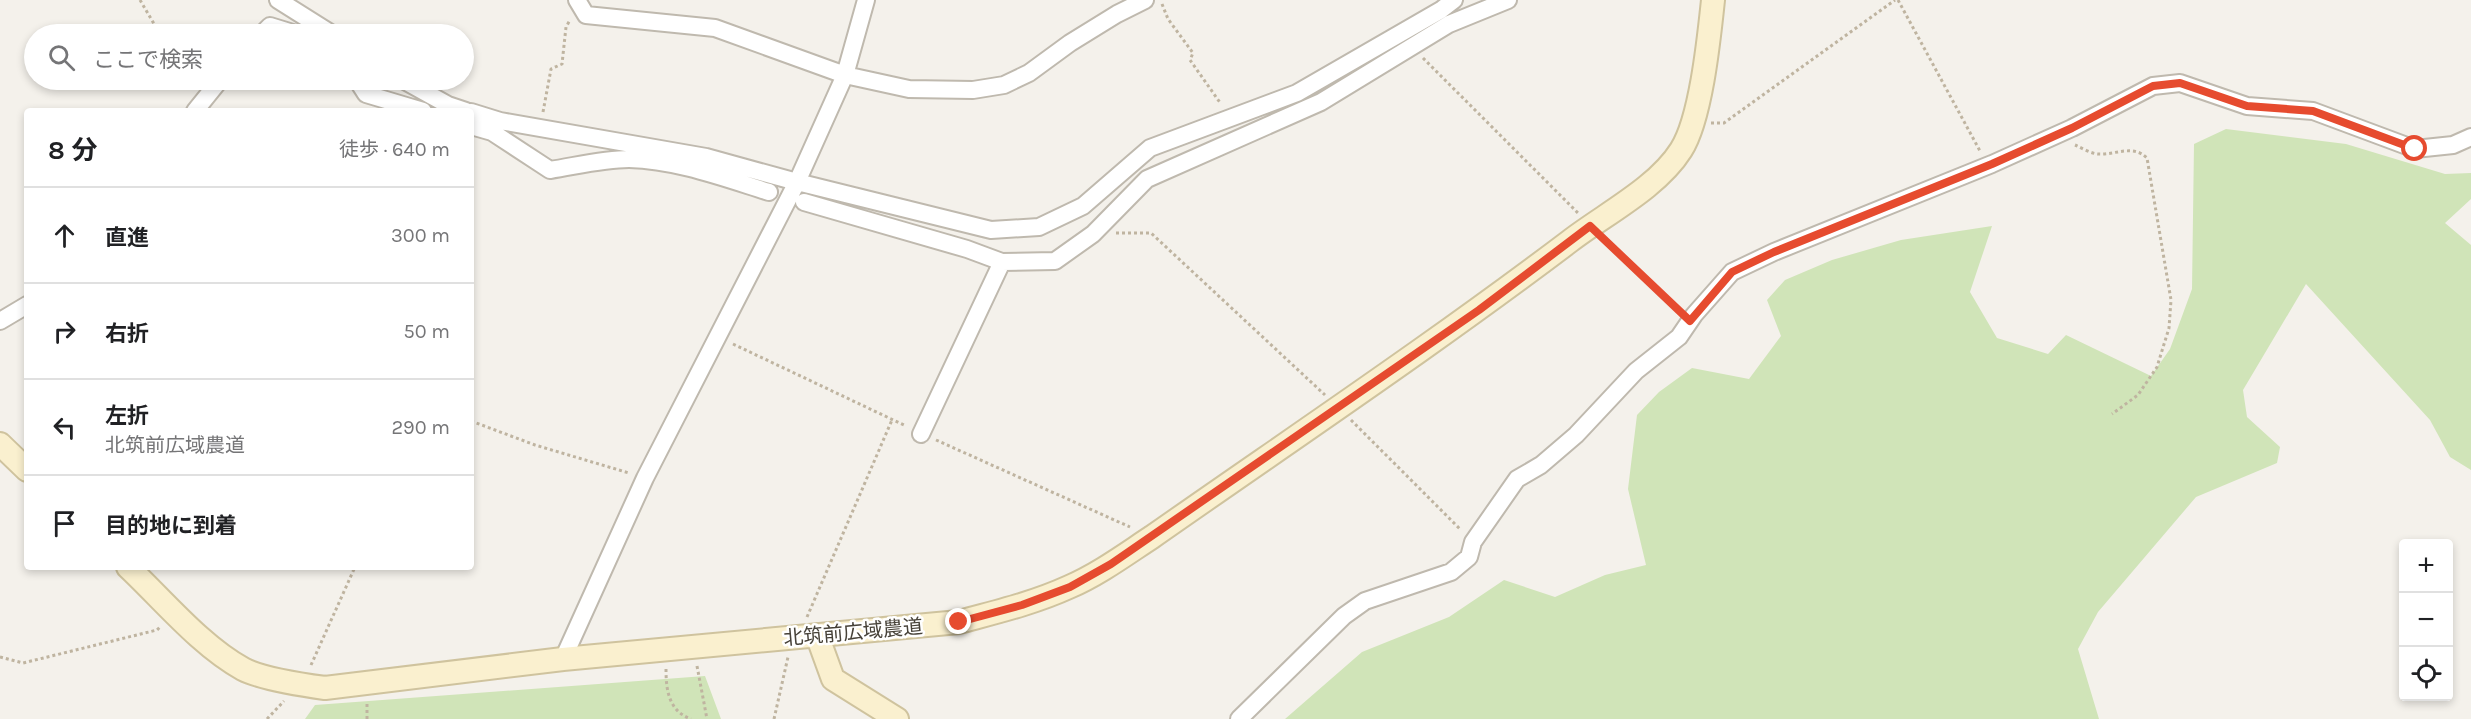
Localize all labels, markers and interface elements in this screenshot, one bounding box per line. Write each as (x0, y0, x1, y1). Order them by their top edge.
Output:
search box (24, 24, 474, 90)
icon: search (45, 41, 78, 74)
text: ここで検索 (93, 47, 203, 73)
text: 8 分 (48, 135, 97, 166)
route start (2401, 135, 2427, 161)
text: 徒歩 · 640 m (339, 138, 450, 161)
icon: ahead (48, 219, 81, 252)
text: 300 m (391, 224, 450, 247)
text: 直進 (105, 225, 149, 251)
icon: right (48, 315, 81, 348)
text: 50 m (403, 320, 450, 343)
text: 右折 (105, 321, 149, 347)
text: 左折 (105, 403, 149, 429)
icon: left (48, 411, 81, 444)
text: 290 m (391, 416, 450, 439)
text: 北筑前広域農道 (105, 434, 245, 457)
icon: arrive (48, 507, 81, 540)
text: 目的地に到着 (105, 513, 237, 539)
map controls (2399, 539, 2453, 701)
button: + (2399, 539, 2453, 593)
button: − (2399, 593, 2453, 647)
route end (945, 608, 971, 634)
street label: 北筑前広域農道 (782, 615, 924, 650)
button: locate (2399, 647, 2453, 701)

